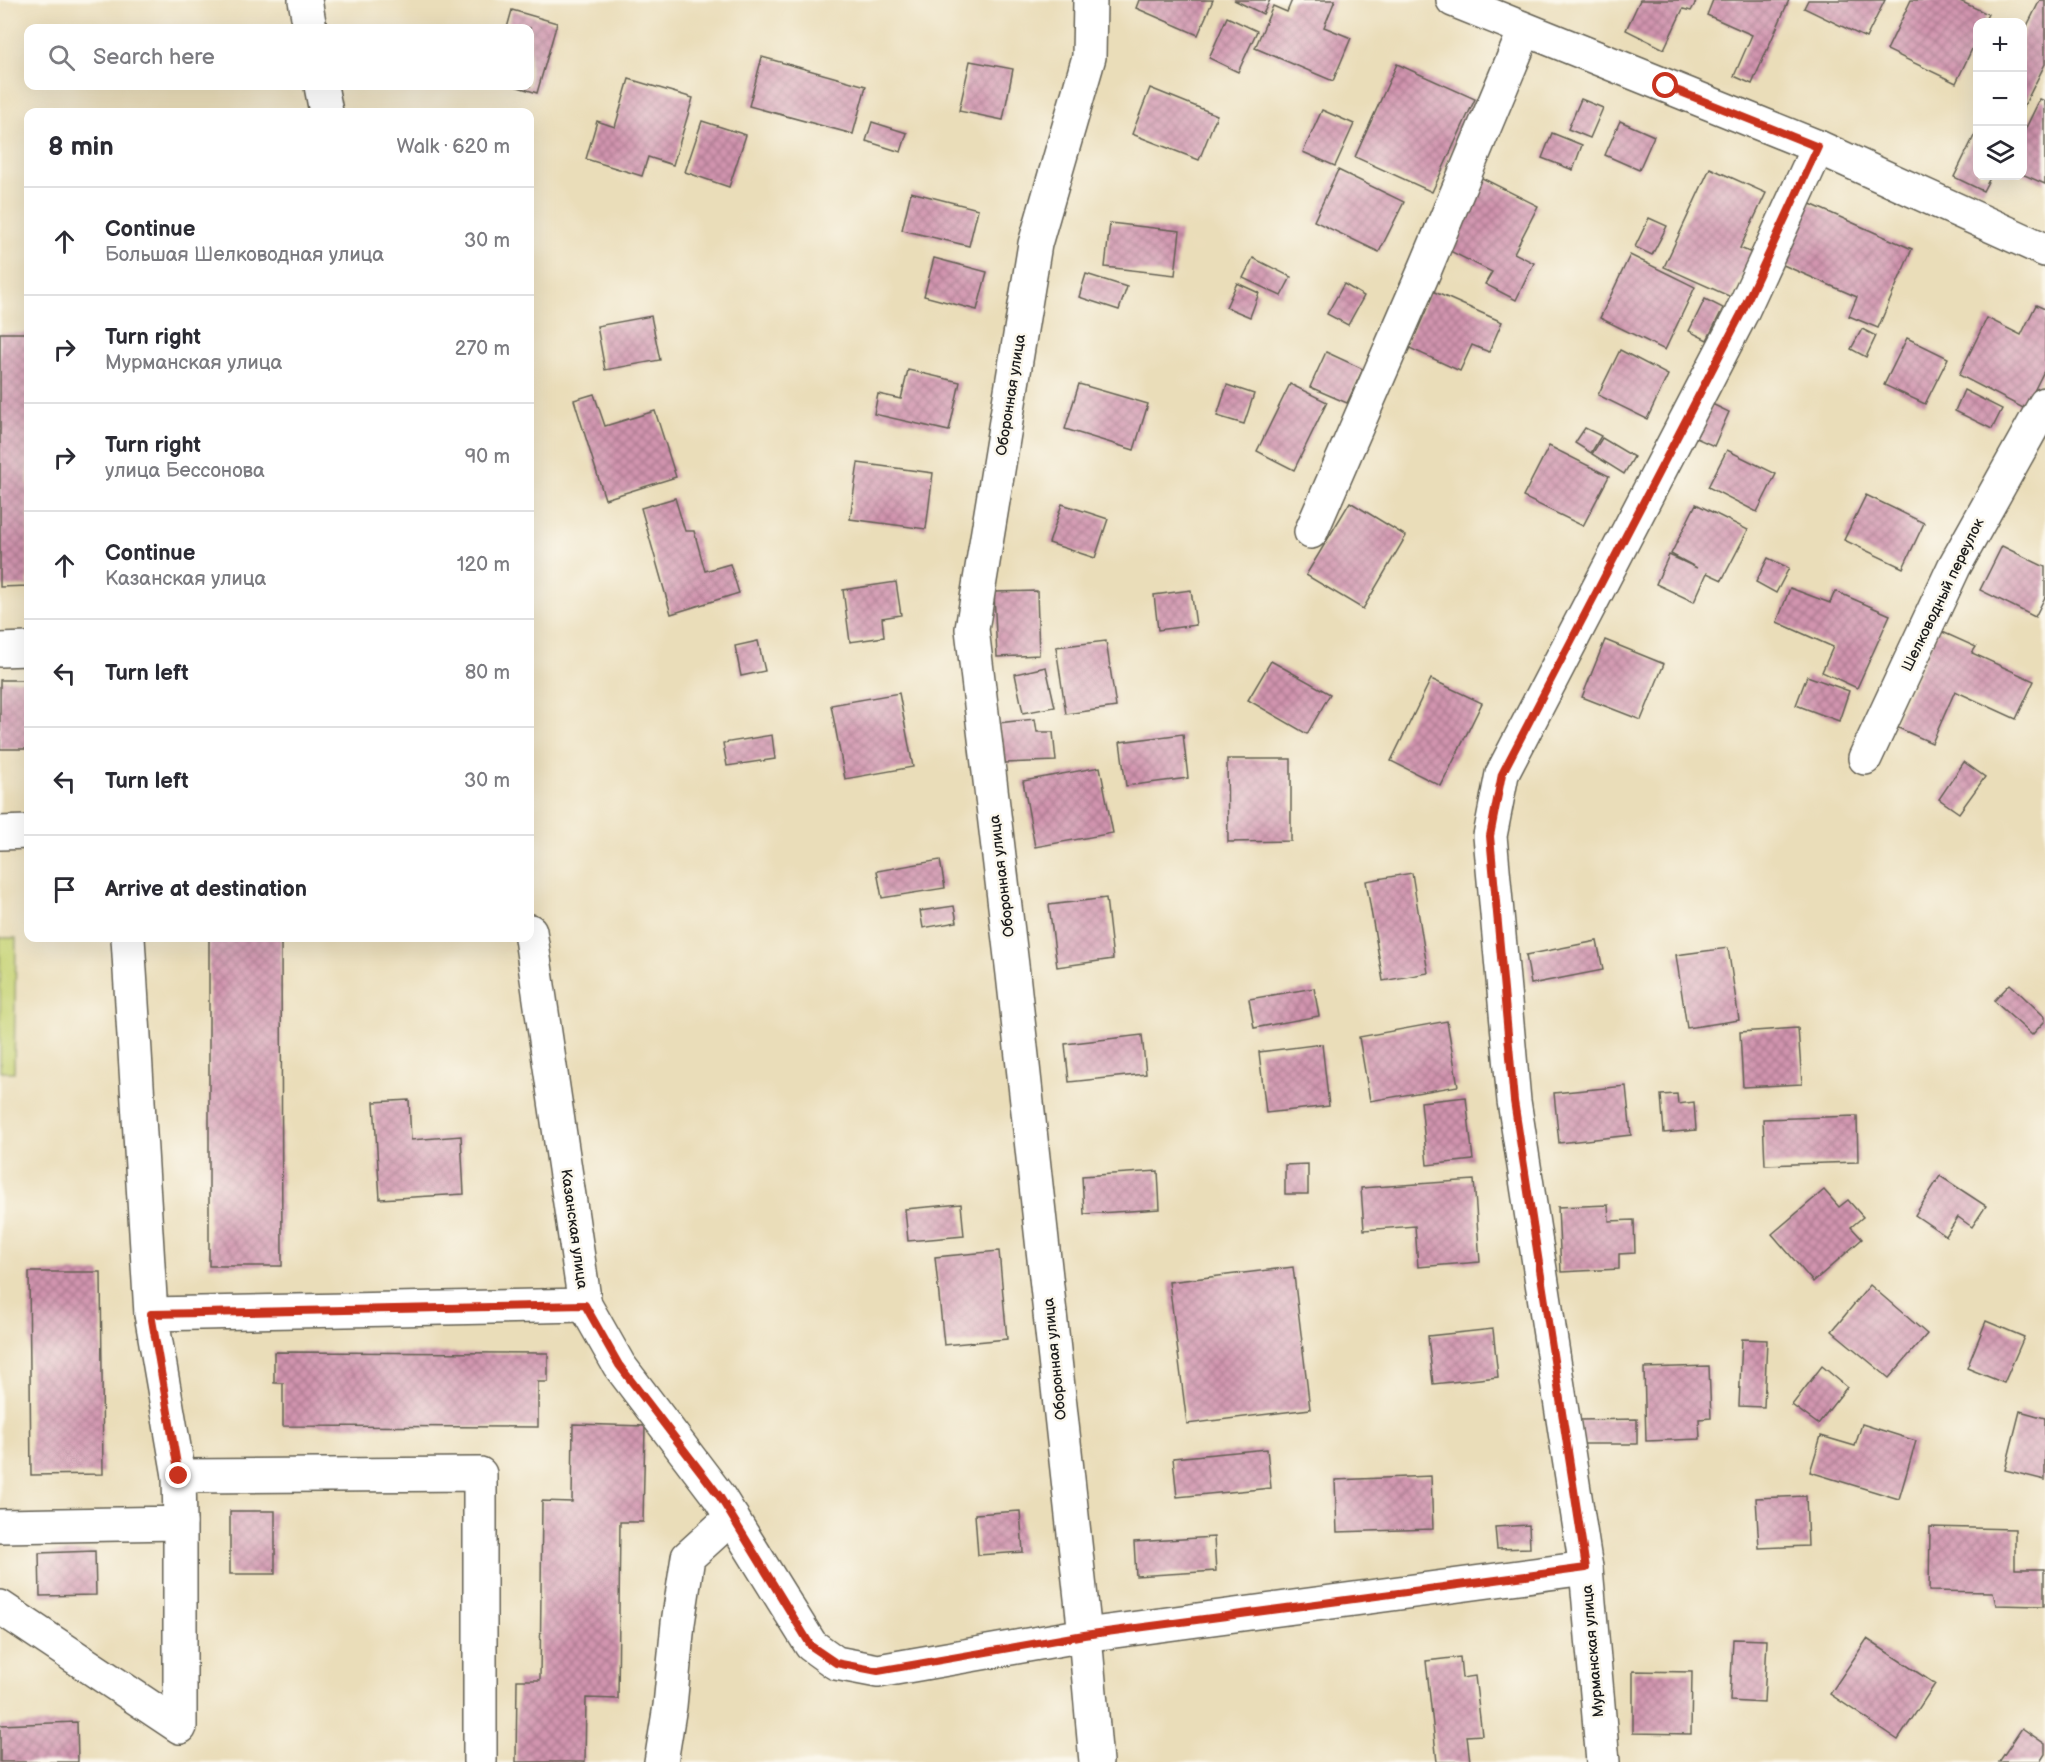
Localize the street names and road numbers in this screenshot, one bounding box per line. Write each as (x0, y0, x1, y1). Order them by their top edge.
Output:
street label: Оборонная улица (992, 333, 1030, 457)
street label: Шелководный переулок (1898, 515, 1988, 675)
street label: Оборонная улица (985, 814, 1019, 938)
street label: Казанская улица (556, 1168, 592, 1290)
street label: Оборонная улица (1039, 1297, 1071, 1421)
street label: Мурманская улица (1578, 1584, 1608, 1718)

